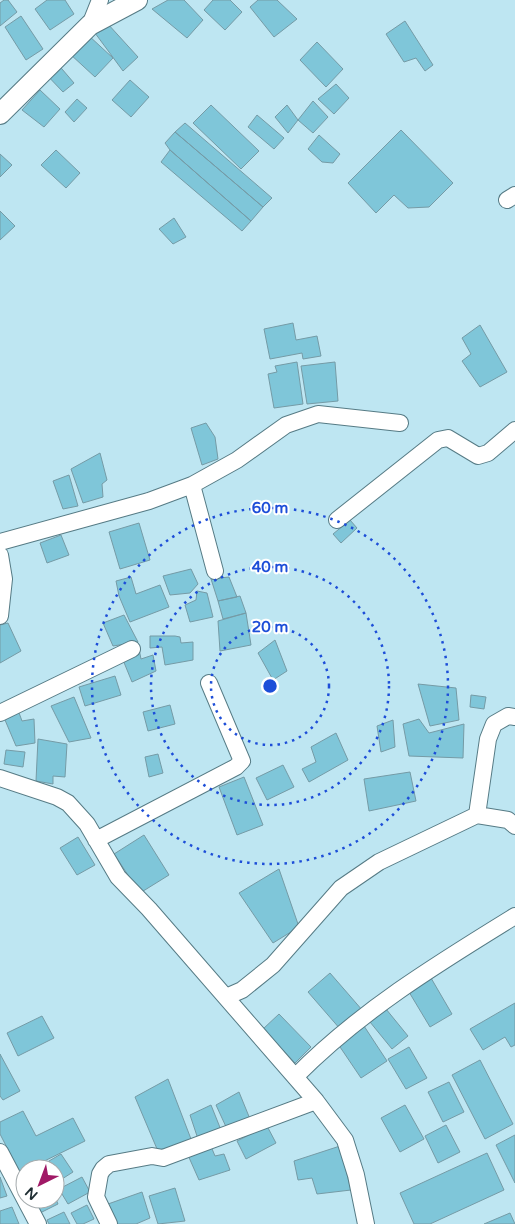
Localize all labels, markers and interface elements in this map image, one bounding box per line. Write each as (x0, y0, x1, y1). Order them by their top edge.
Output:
text: 60 m (252, 499, 288, 517)
text: 40 m (252, 558, 288, 576)
text: 20 m (252, 618, 288, 636)
centre of rings (261, 677, 279, 695)
north arrow (15, 1159, 65, 1209)
text: N (22, 1183, 42, 1203)

